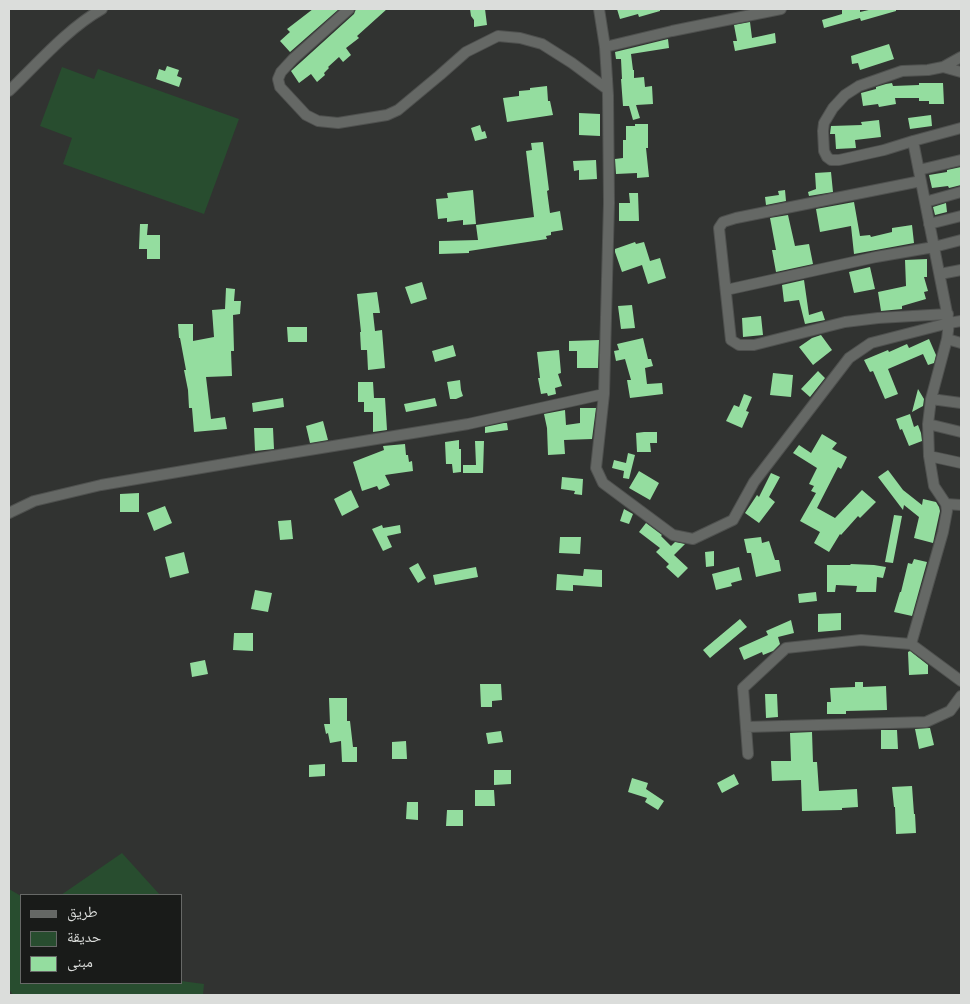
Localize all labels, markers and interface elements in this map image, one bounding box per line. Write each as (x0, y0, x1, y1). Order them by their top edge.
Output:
legend (20, 894, 182, 984)
text: طريق (67, 902, 98, 921)
text: حديقة (67, 927, 101, 946)
text: مبنى (67, 952, 93, 971)

